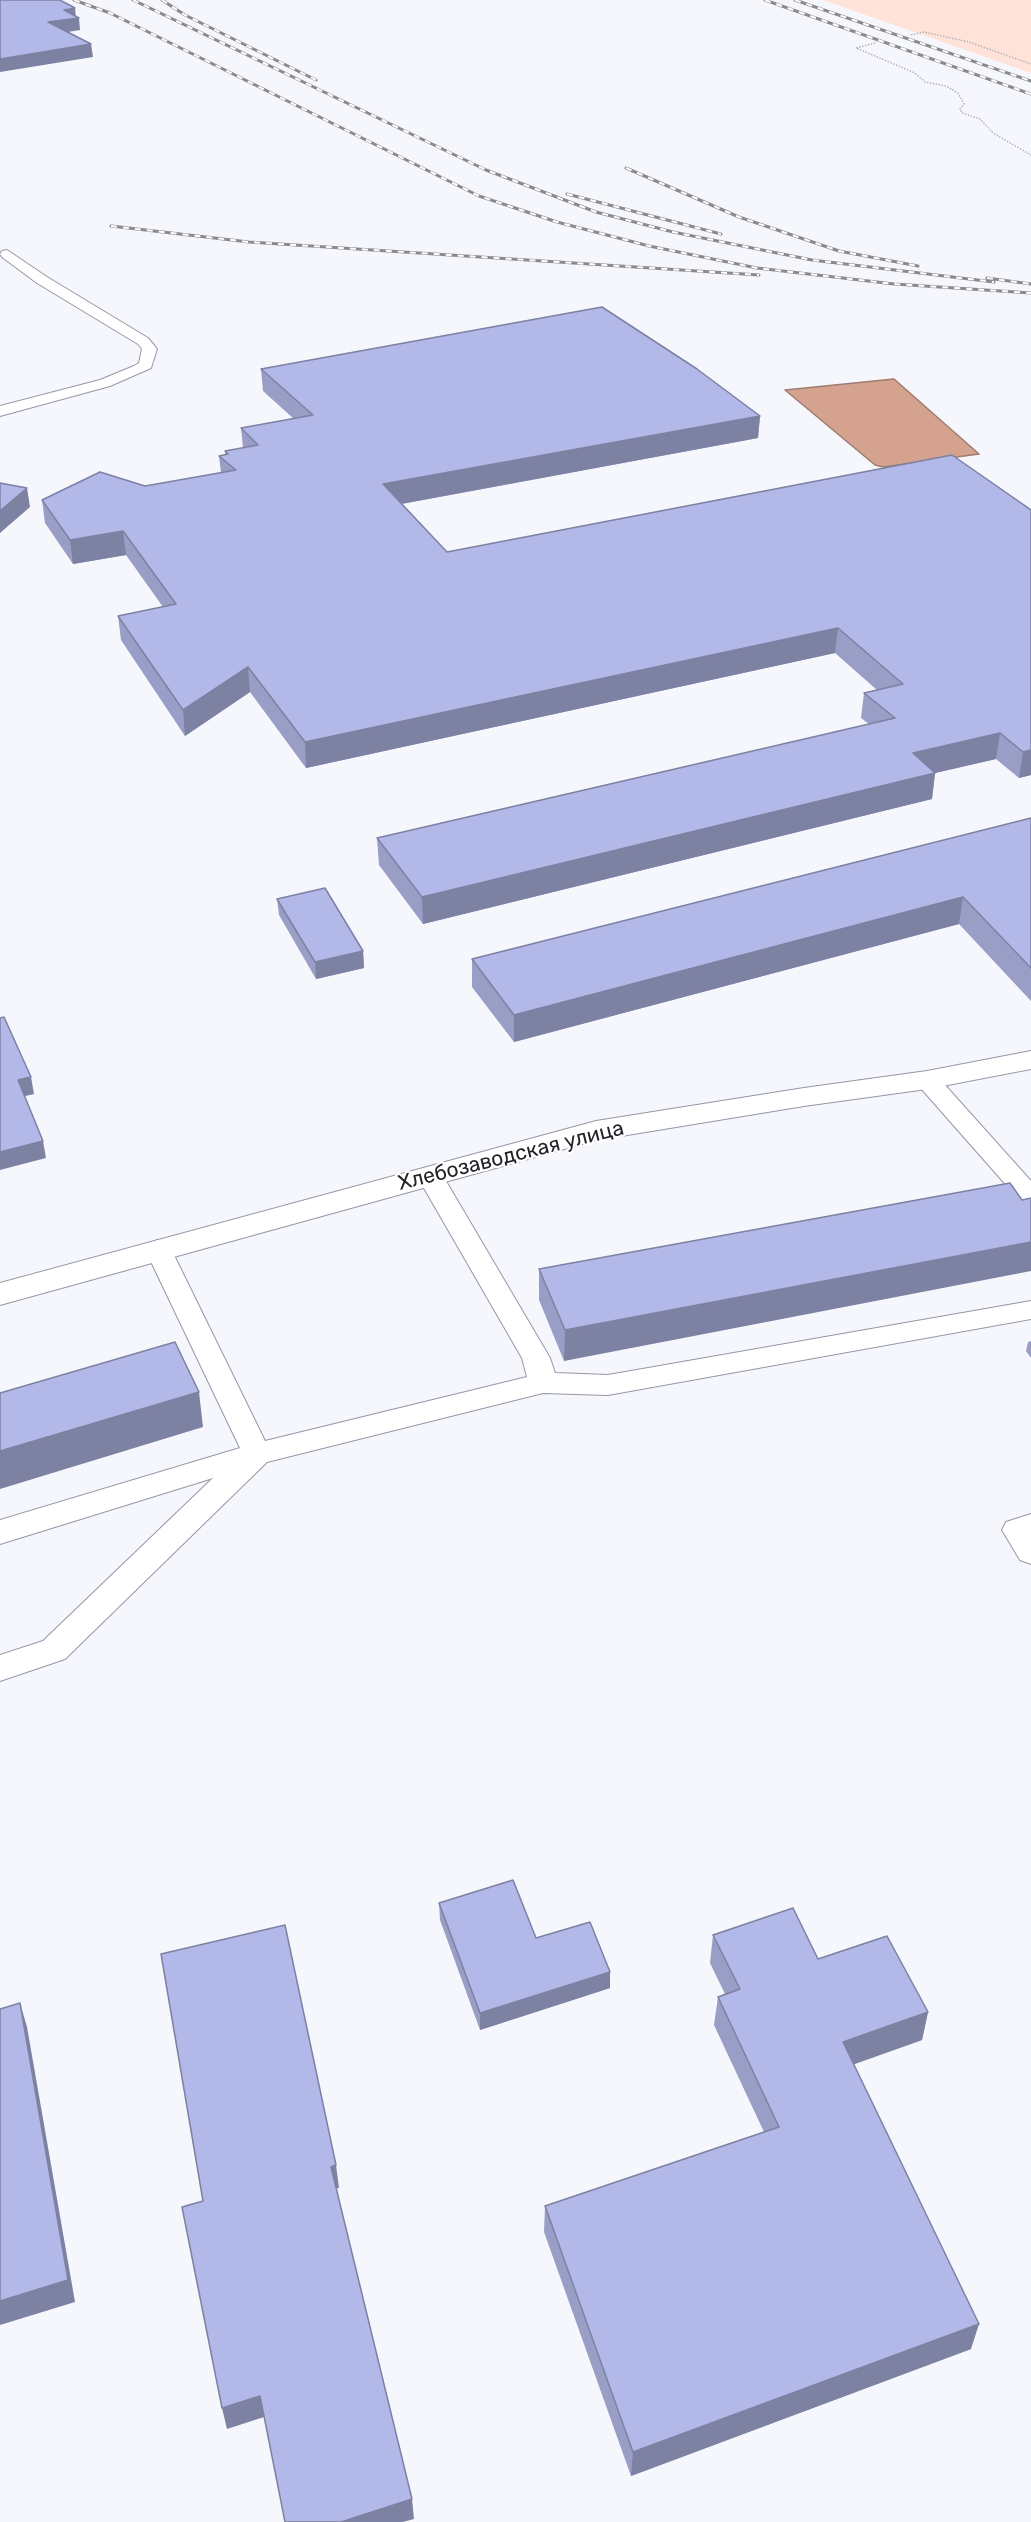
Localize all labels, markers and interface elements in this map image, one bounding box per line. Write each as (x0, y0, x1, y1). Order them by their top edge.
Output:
street label: Хлебозаводская улица (396, 1116, 626, 1196)

